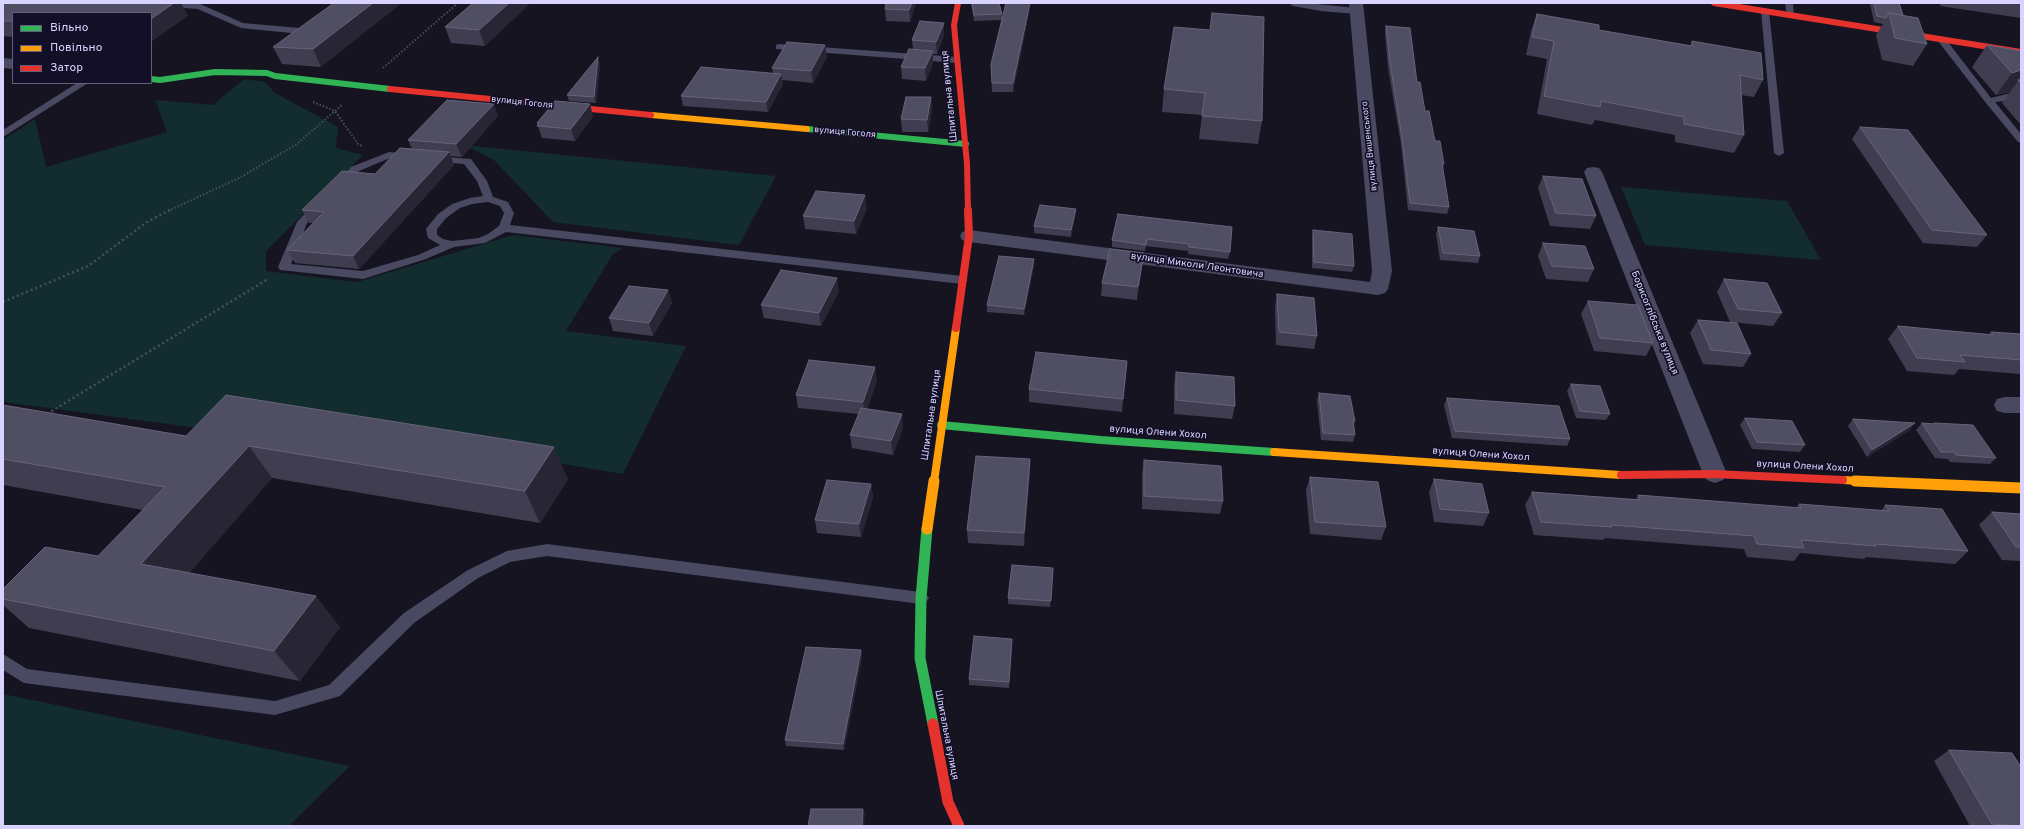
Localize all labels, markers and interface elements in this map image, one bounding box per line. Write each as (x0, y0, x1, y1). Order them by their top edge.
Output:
legend (12, 12, 152, 84)
text: Вільно (50, 20, 88, 36)
text: Повільно (50, 40, 102, 56)
street label: Шпитальна вулиця (939, 50, 961, 142)
text: Затор (50, 60, 83, 76)
street label: вулиця Гоголя (491, 94, 553, 112)
street label: вулиця Вишенського (1360, 101, 1380, 191)
street label: вулиця Гоголя (814, 125, 876, 141)
street label: вулиця Миколи Леонтовича (1130, 251, 1264, 281)
street label: Борисоглібська вулиця (1628, 269, 1680, 377)
street label: Шпитальна вулиця (920, 369, 944, 461)
street label: вулиця Олени Хохол (1109, 424, 1207, 442)
street label: вулиця Олени Хохол (1432, 446, 1530, 464)
street label: вулиця Олени Хохол (1756, 458, 1854, 476)
street label: Шпитальна вулиця (931, 689, 961, 781)

